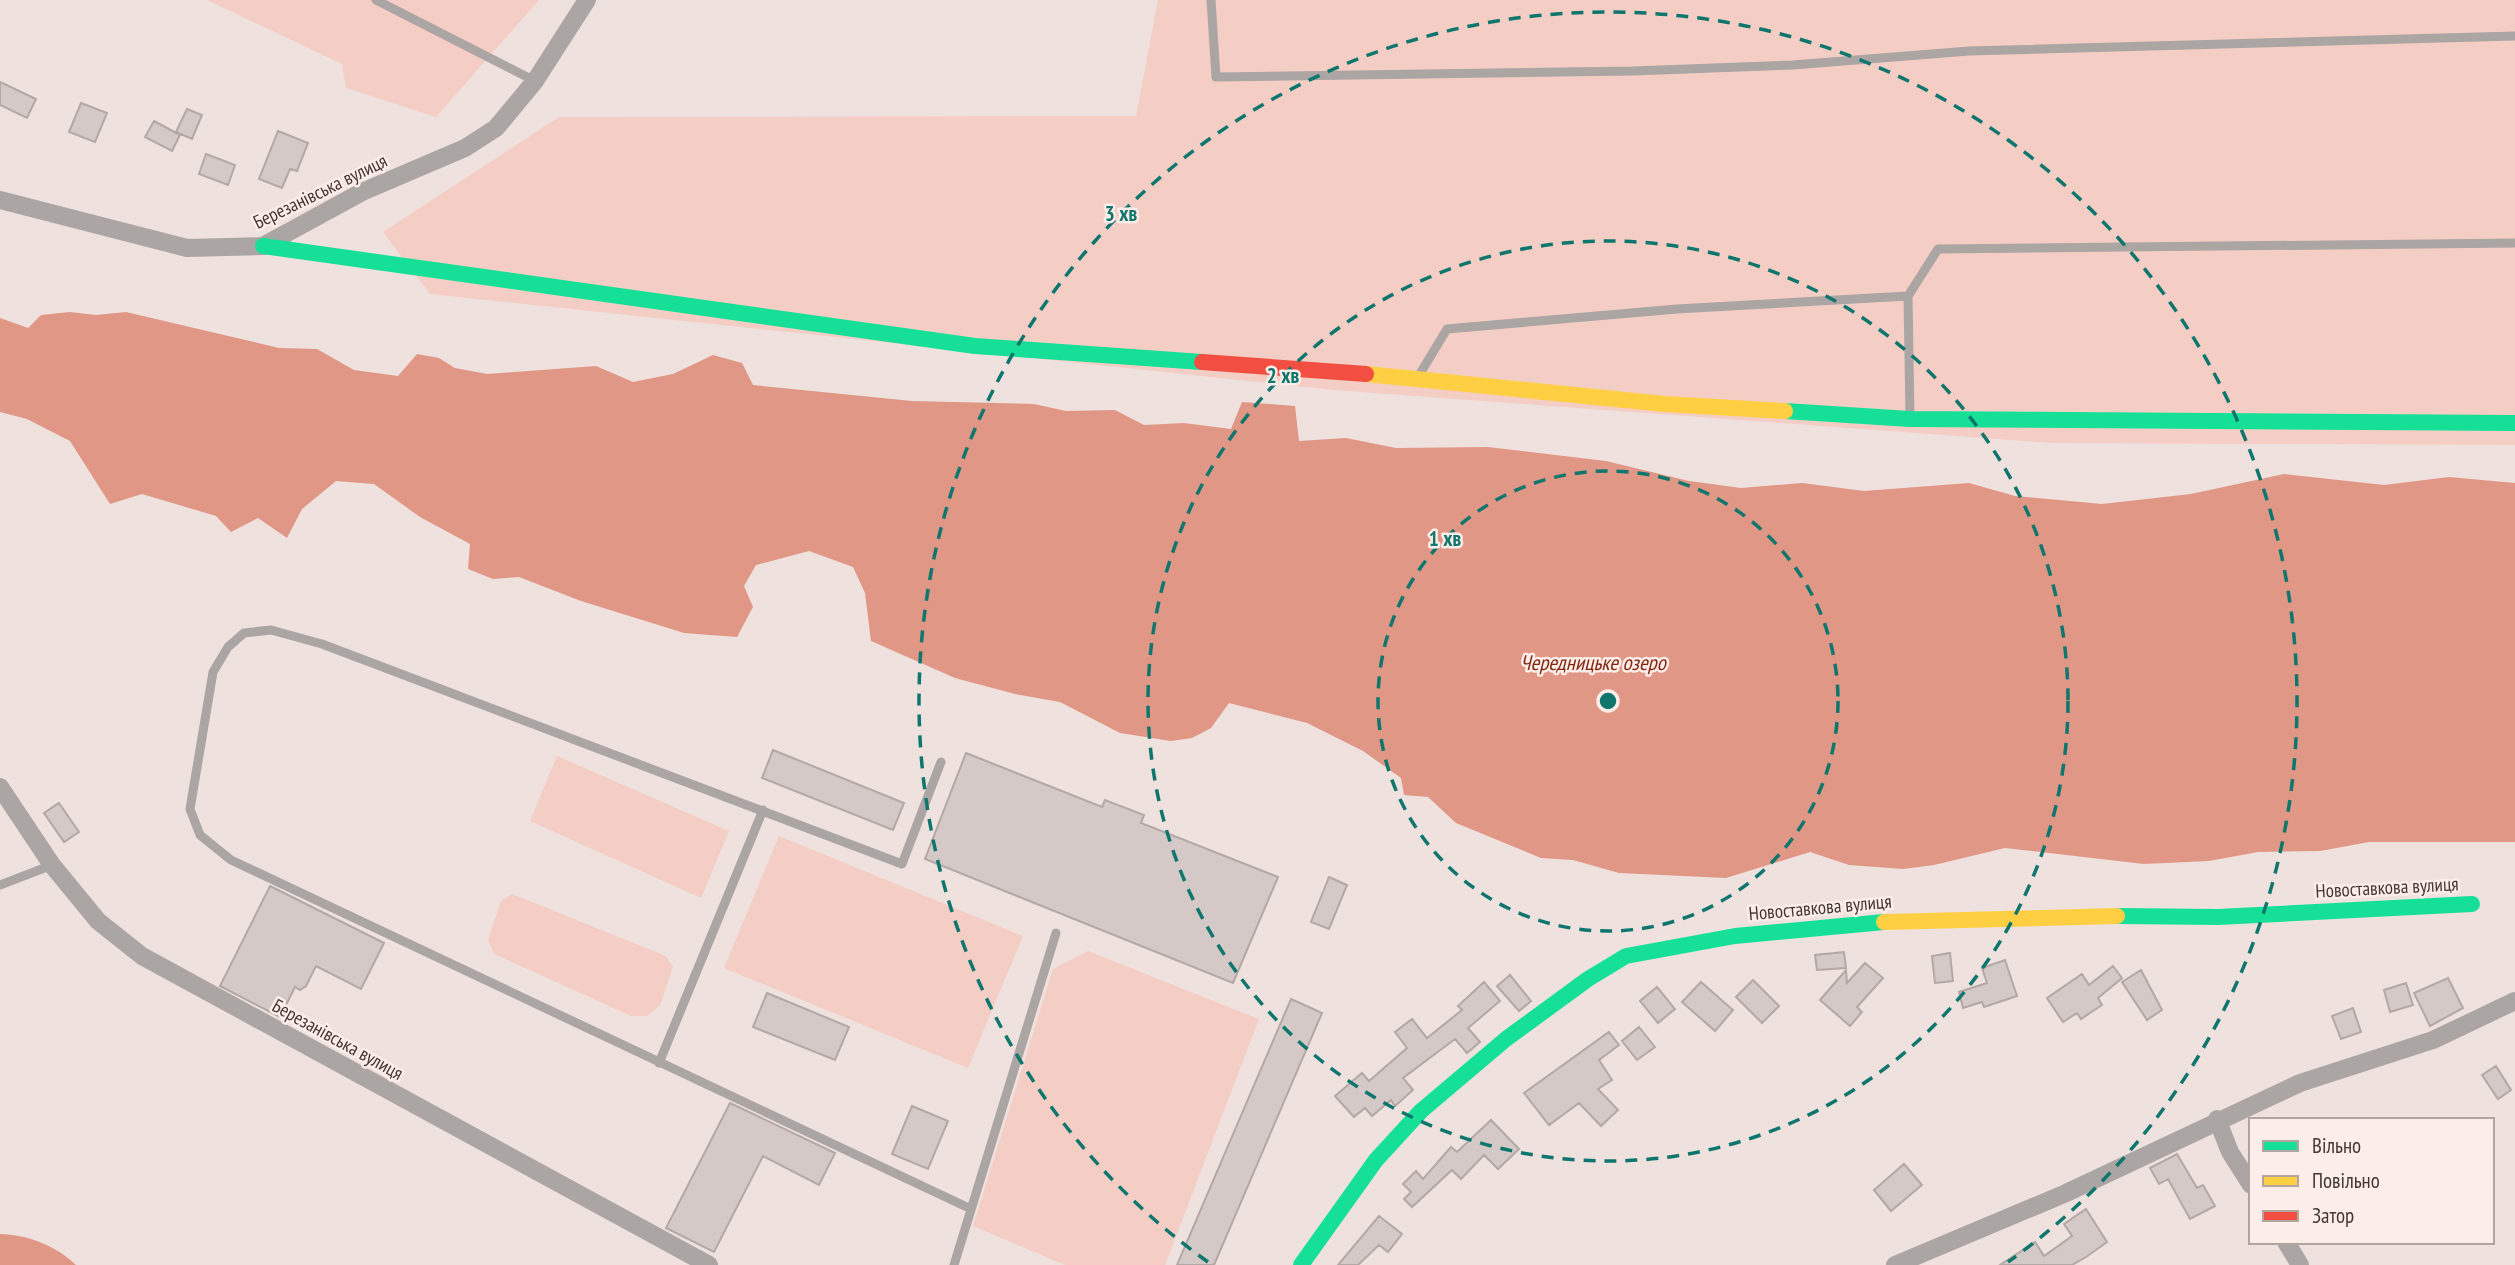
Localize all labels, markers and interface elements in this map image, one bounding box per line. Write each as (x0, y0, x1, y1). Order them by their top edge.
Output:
street label: Березанівська вулиця (249, 148, 391, 234)
text: 3 хв (1105, 200, 1137, 227)
text: 2 хв (1267, 362, 1299, 389)
text: 1 хв (1429, 525, 1461, 552)
water label: Чередницьке озеро (1520, 649, 1668, 676)
centre of rings (1596, 689, 1620, 713)
street label: Новоставкова вулиця (2315, 871, 2459, 903)
street label: Новоставкова вулиця (1748, 889, 1892, 925)
street label: Березанівська вулиця (268, 993, 408, 1085)
legend (2249, 1118, 2494, 1244)
text: Вільно (2312, 1132, 2361, 1159)
text: Повільно (2312, 1167, 2380, 1194)
text: Затор (2312, 1202, 2354, 1229)

